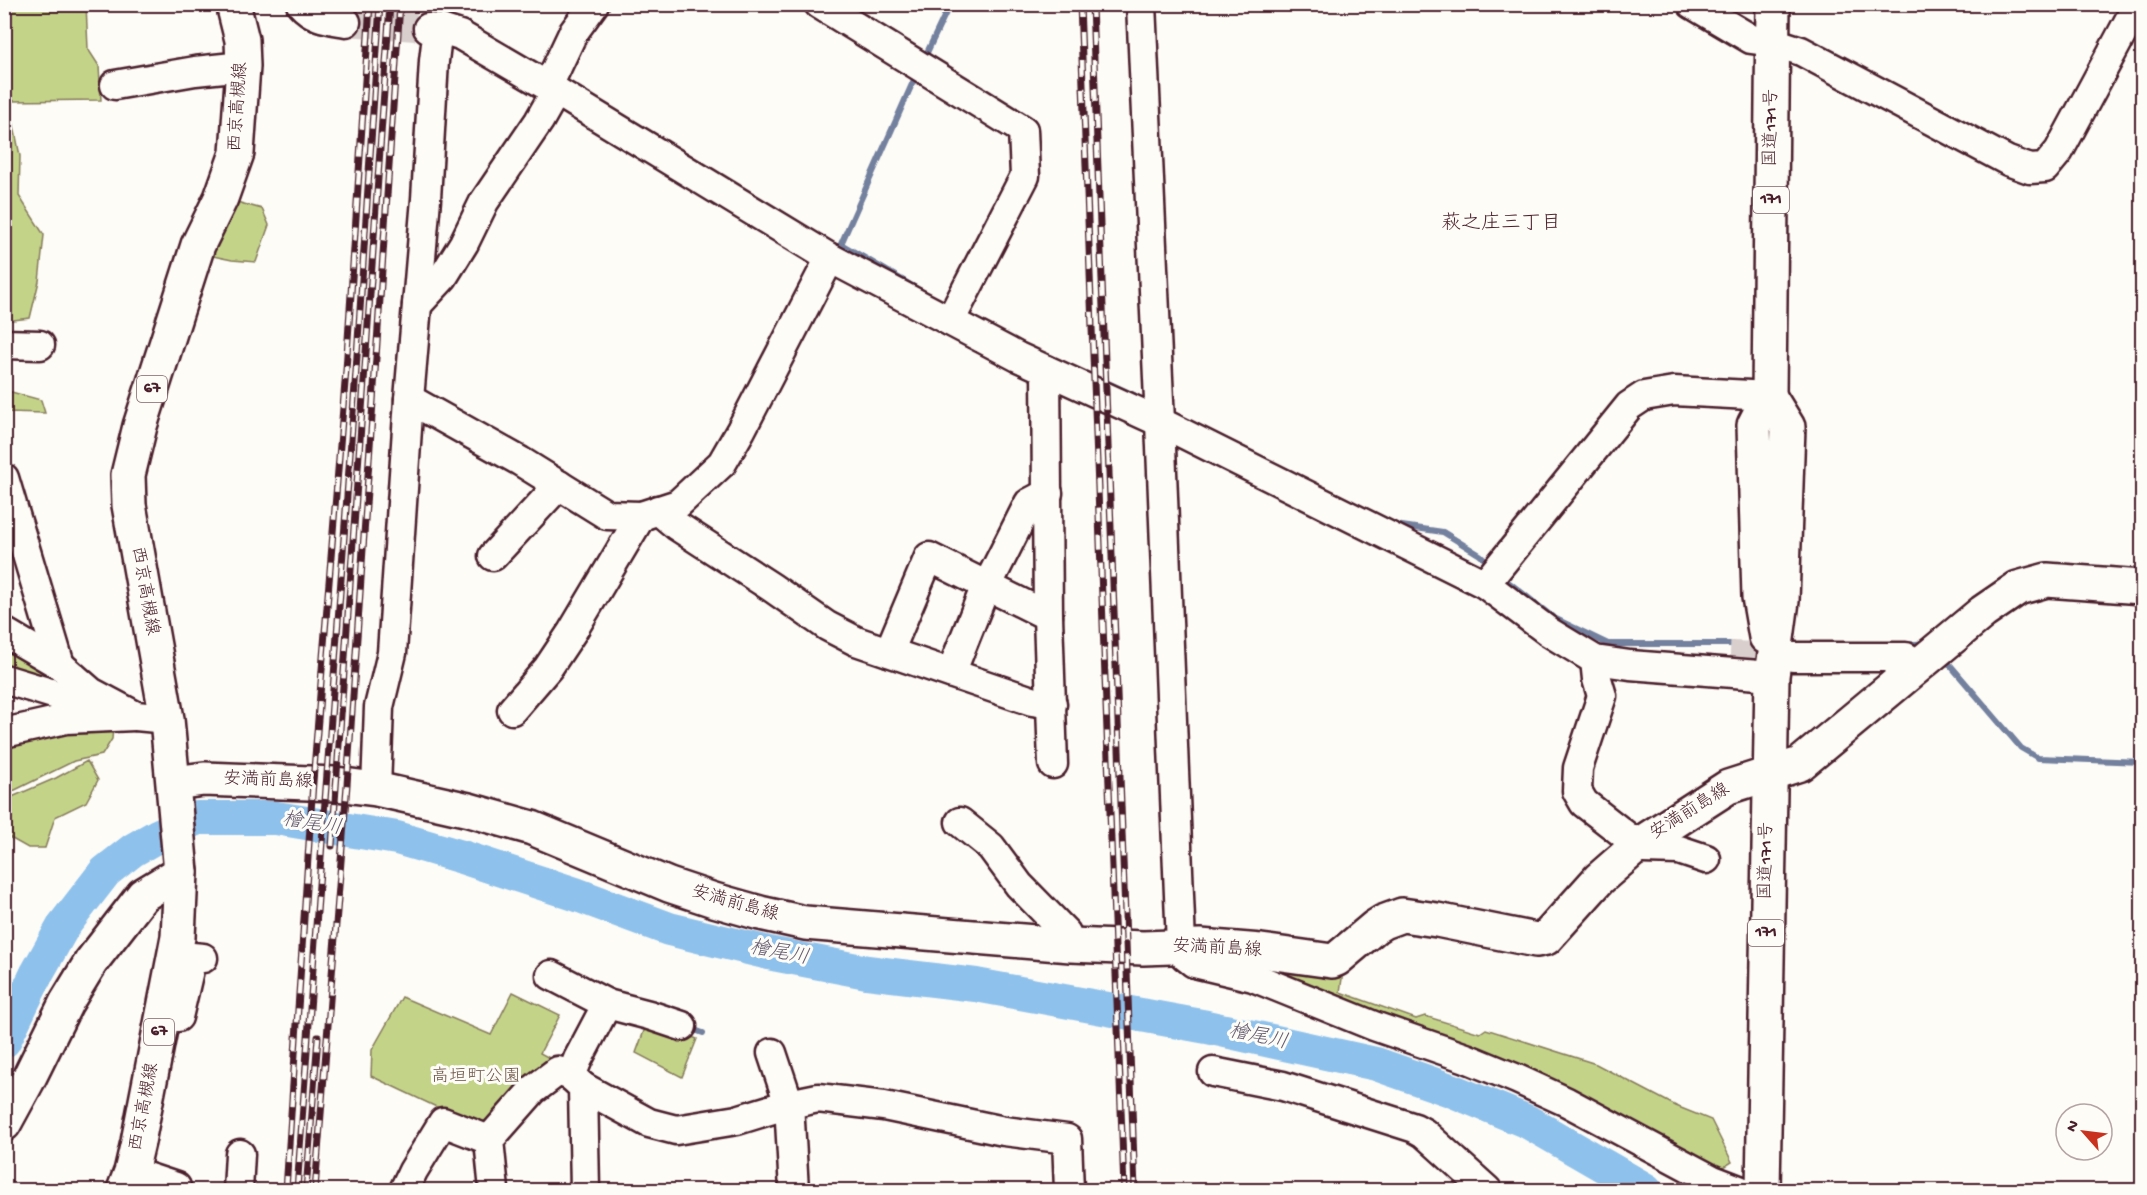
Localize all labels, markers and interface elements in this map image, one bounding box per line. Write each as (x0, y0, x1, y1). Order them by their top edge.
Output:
street label: 西京高槻線 (224, 61, 253, 153)
street label: 国道171号 (1760, 89, 1783, 167)
road number: 171 (1753, 187, 1789, 213)
district label: 萩之庄三丁目 (1441, 211, 1561, 236)
road number: 67 (137, 376, 167, 402)
street label: 西京高槻線 (126, 545, 163, 637)
street label: 安満前島線 (223, 768, 313, 793)
street label: 安満前島線 (1646, 778, 1734, 845)
water label: 檜尾川 (281, 808, 344, 841)
street label: 国道171号 (1755, 822, 1778, 900)
street label: 安満前島線 (689, 881, 781, 926)
road number: 171 (1748, 920, 1784, 946)
street label: 安満前島線 (1172, 935, 1263, 962)
water label: 檜尾川 (747, 936, 811, 971)
road number: 67 (144, 1019, 174, 1045)
water label: 檜尾川 (1226, 1020, 1290, 1055)
street label: 西京高槻線 (125, 1061, 164, 1153)
park label: 高垣町公園 (431, 1066, 521, 1088)
north arrow (2054, 1102, 2114, 1162)
text: N (2063, 1117, 2085, 1136)

